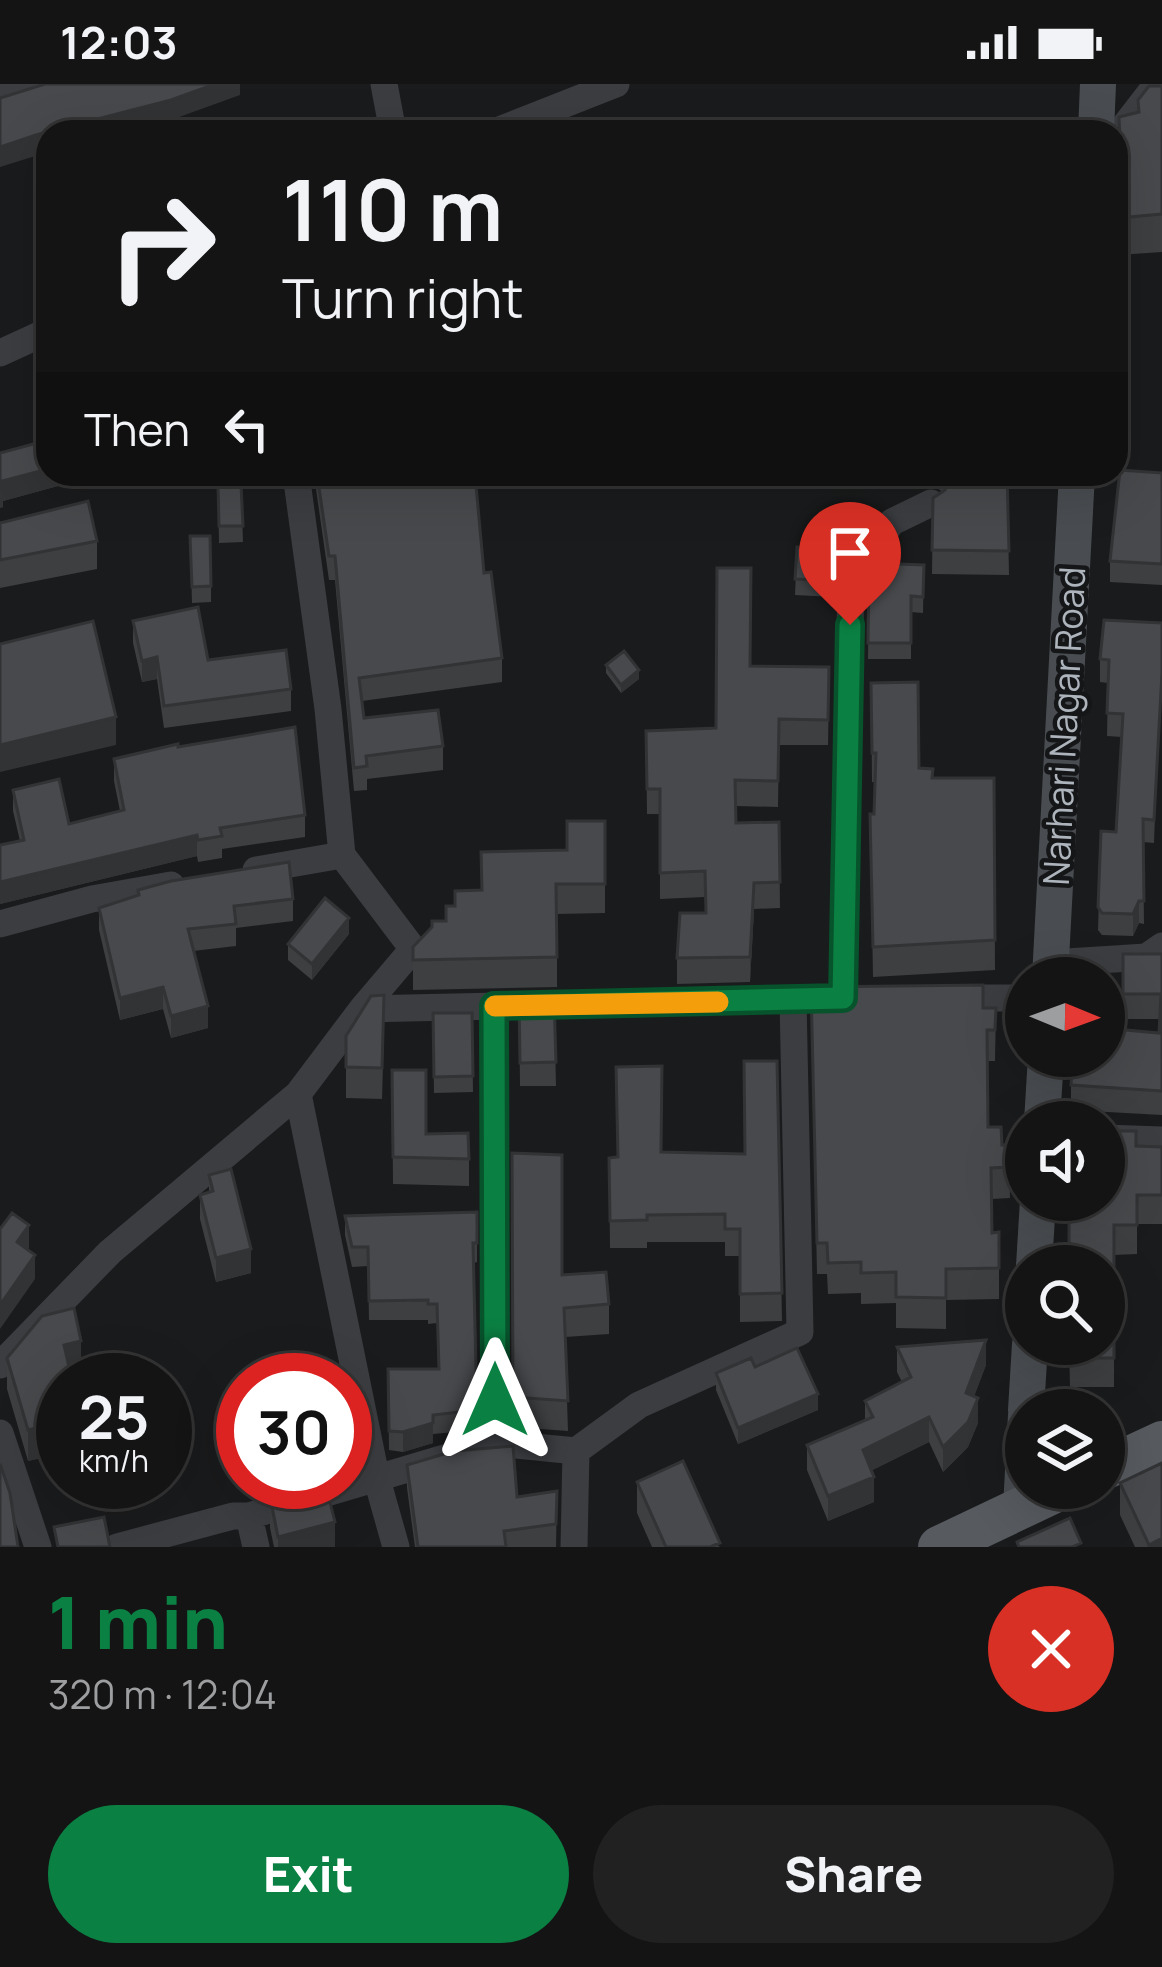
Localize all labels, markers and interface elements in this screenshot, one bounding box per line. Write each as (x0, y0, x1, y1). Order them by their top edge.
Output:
text: 12:03 (60, 11, 178, 73)
text: 110 m (282, 151, 503, 266)
icon: right (84, 168, 240, 324)
text: Turn right (282, 260, 524, 334)
icon: left (214, 396, 280, 462)
text: Then (84, 398, 190, 460)
pin (799, 502, 901, 625)
icon: arrive (817, 520, 883, 586)
street label: Narhari Nagar Road (1031, 565, 1096, 887)
north arrow (1005, 957, 1125, 1077)
map controls (1005, 957, 1125, 1509)
button: sound (1005, 1101, 1125, 1221)
button: search (1005, 1245, 1125, 1365)
position arrow (432, 1337, 558, 1463)
speed limit sign: 30 (216, 1353, 372, 1509)
text: 25 (79, 1375, 149, 1457)
button: layers (1005, 1389, 1125, 1509)
text: km/h (79, 1440, 149, 1481)
text: 1 min (48, 1572, 228, 1671)
button: close (988, 1586, 1114, 1712)
text: 320 m · 12:04 (48, 1667, 277, 1721)
button: Exit (48, 1805, 569, 1943)
button: Share (593, 1805, 1114, 1943)

